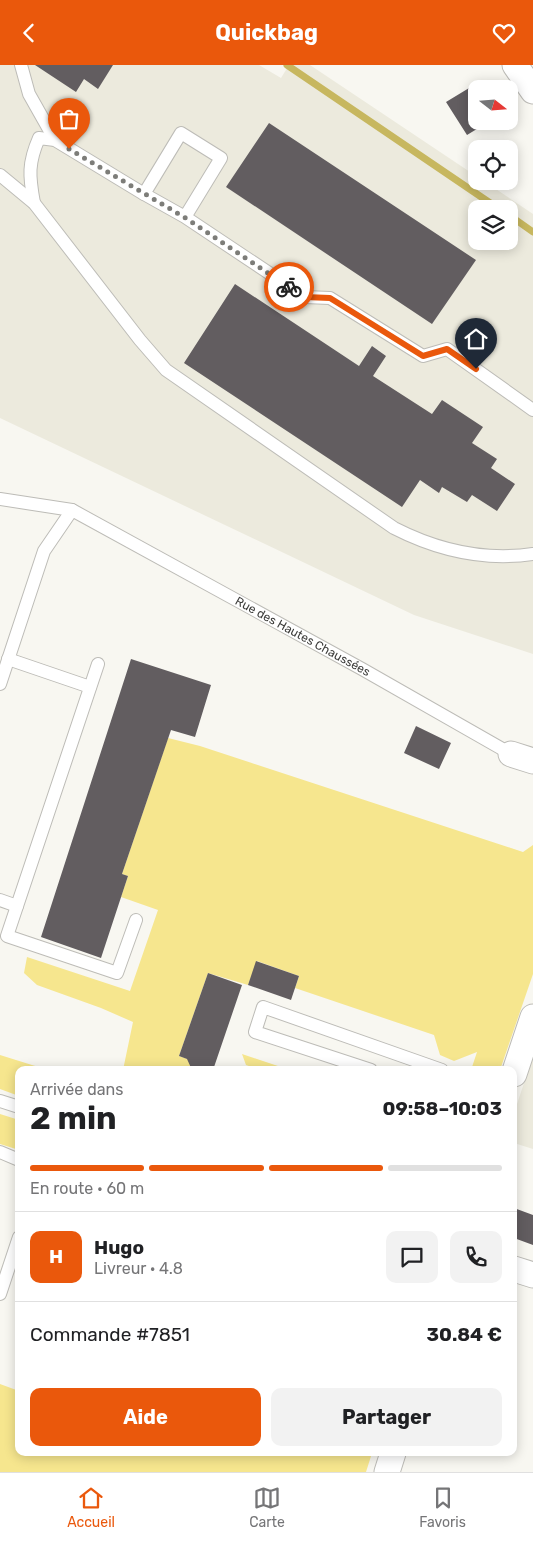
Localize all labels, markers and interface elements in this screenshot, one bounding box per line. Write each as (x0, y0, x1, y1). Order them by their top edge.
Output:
icon: back (15, 19, 43, 47)
text: Quickbag (215, 19, 318, 46)
icon: heart (490, 19, 518, 47)
north arrow (468, 80, 518, 130)
map controls (468, 80, 518, 250)
pin (48, 98, 90, 149)
icon: bag (55, 105, 83, 133)
button: locate (468, 140, 518, 190)
button: layers (468, 200, 518, 250)
courier (264, 262, 314, 312)
icon: bike (275, 273, 303, 301)
pin (455, 318, 497, 369)
icon: home (462, 325, 490, 353)
street label: Rue des Hautes Chaussées (233, 594, 373, 679)
text: Arrivée dans (30, 1080, 123, 1099)
text: 09:58–10:03 (383, 1097, 502, 1120)
text: 2 min (30, 1099, 117, 1137)
text: En route · 60 m (30, 1179, 144, 1198)
button: chat (386, 1231, 438, 1283)
button: phone (450, 1231, 502, 1283)
text: Hugo (94, 1236, 144, 1259)
text: H (49, 1245, 63, 1268)
text: Livreur · 4.8 (94, 1259, 183, 1278)
text: Commande #7851 (30, 1323, 190, 1346)
text: 30.84 € (427, 1323, 502, 1346)
button: Aide (30, 1388, 261, 1446)
button: Partager (271, 1388, 502, 1446)
tab: Accueil (67, 1484, 115, 1531)
tab: Carte (249, 1484, 285, 1531)
tab: Favoris (419, 1484, 466, 1531)

